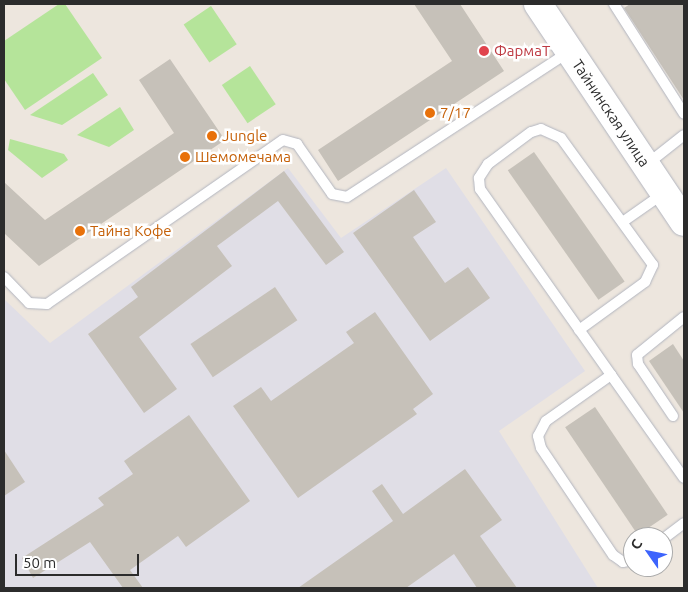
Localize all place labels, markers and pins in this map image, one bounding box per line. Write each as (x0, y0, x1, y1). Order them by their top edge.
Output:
place label: ФармаТ (494, 42, 550, 60)
marker: ФармаТ (478, 45, 490, 57)
place label: 7/17 (440, 104, 471, 122)
marker: 7/17 (424, 107, 436, 119)
place label: Jungle (222, 127, 267, 145)
marker: Jungle (206, 130, 218, 142)
place label: Шемомечама (195, 148, 291, 166)
marker: Шемомечама (179, 151, 191, 163)
place label: Тайна Кофе (90, 222, 172, 240)
marker: Тайна Кофе (74, 225, 86, 237)

